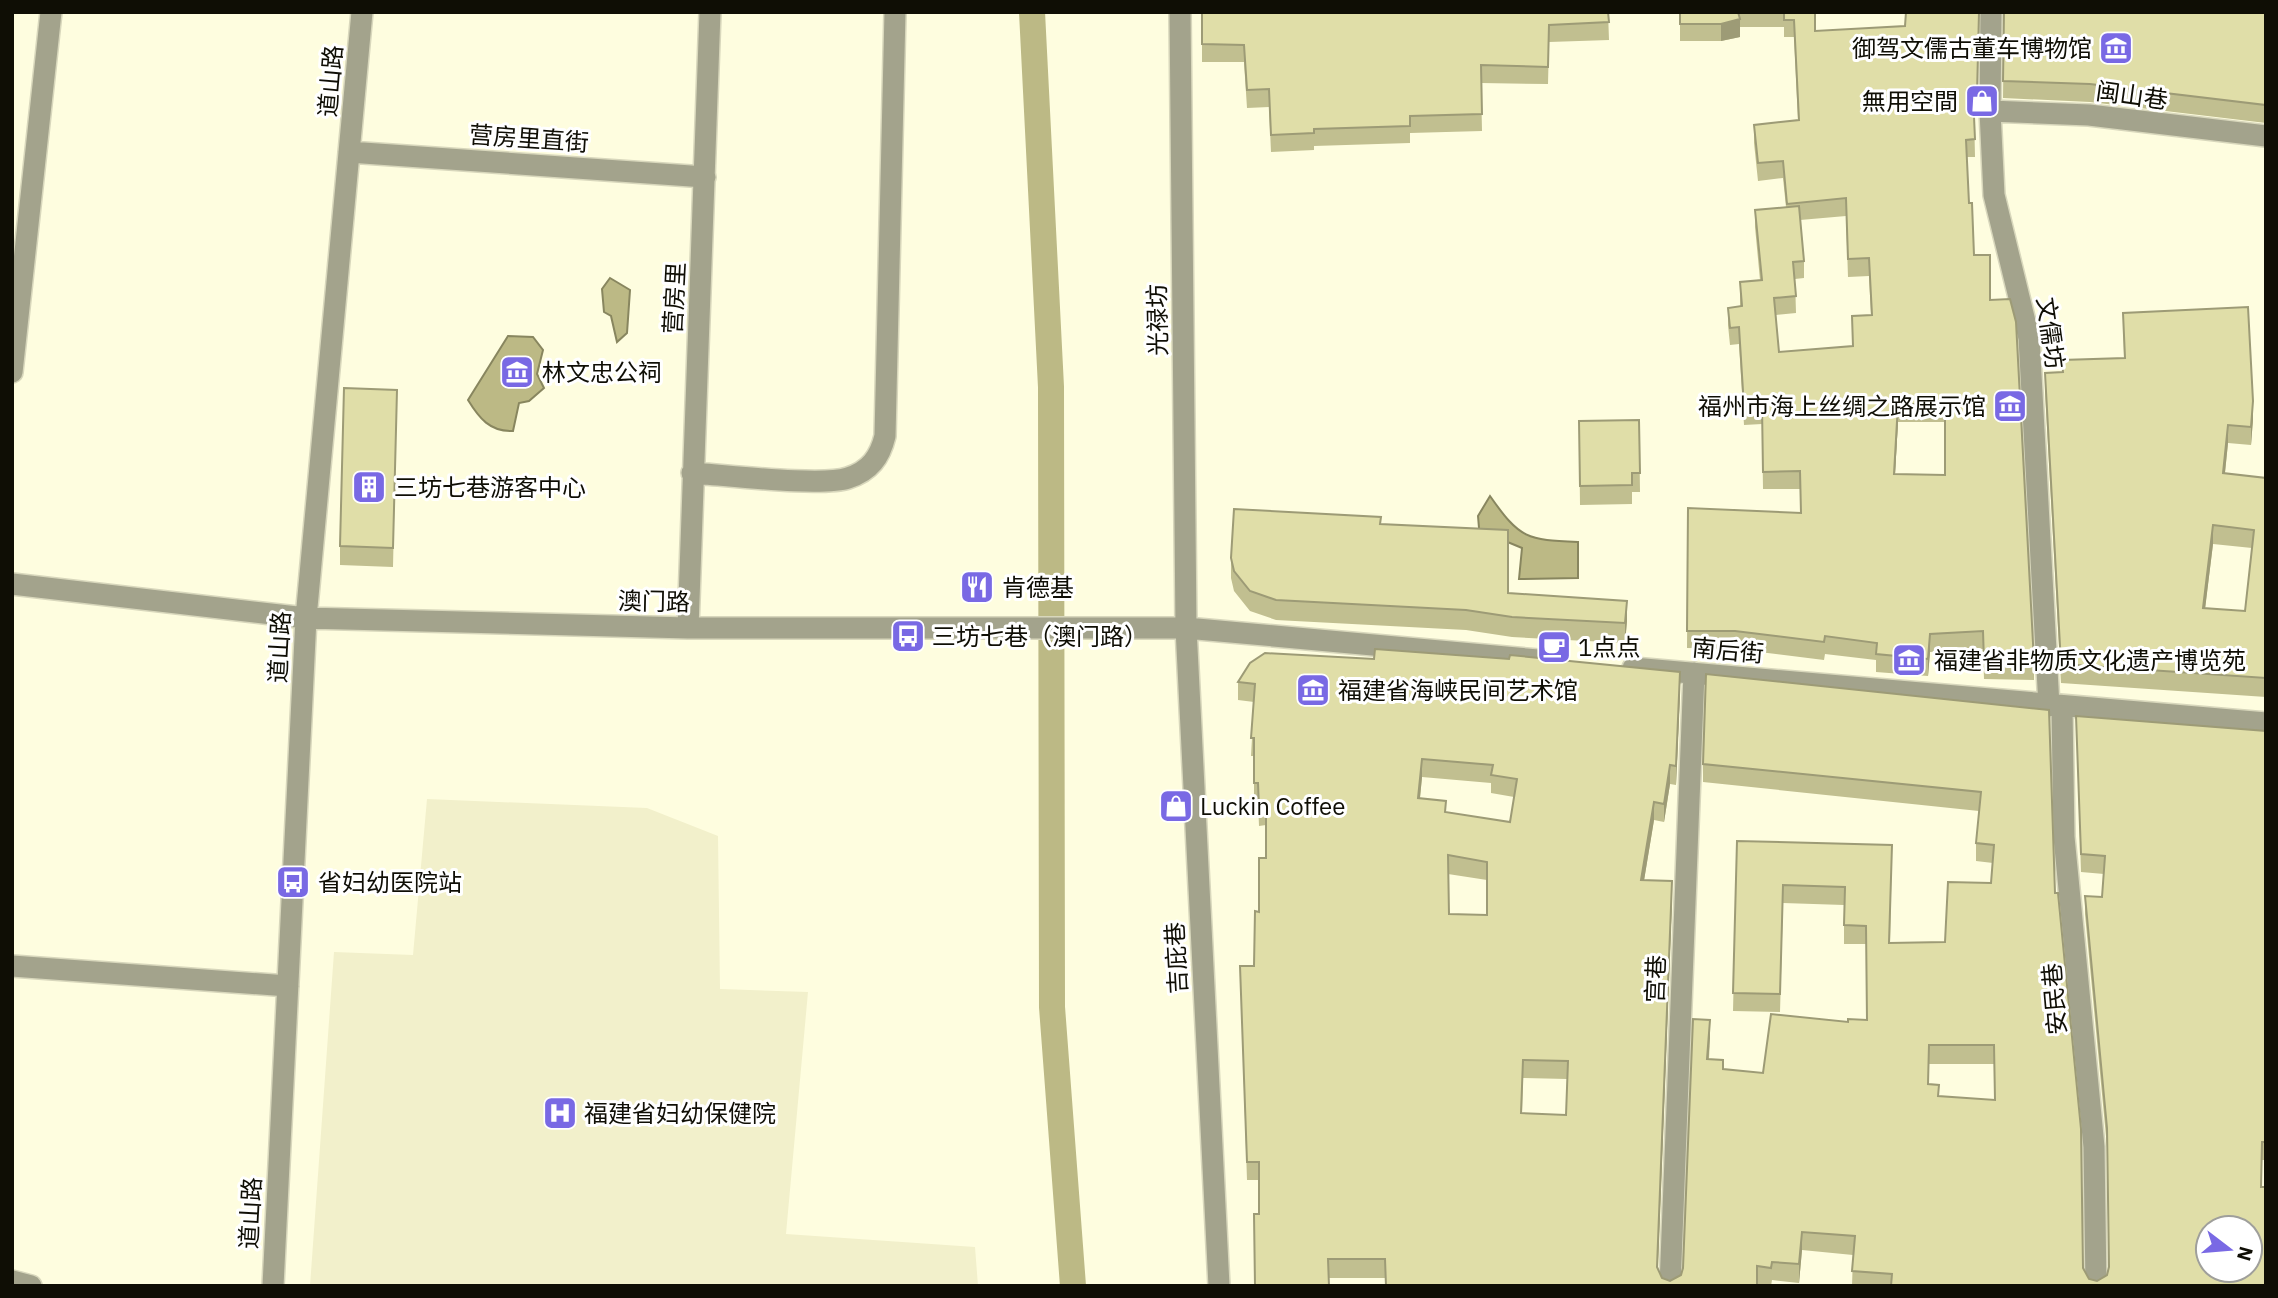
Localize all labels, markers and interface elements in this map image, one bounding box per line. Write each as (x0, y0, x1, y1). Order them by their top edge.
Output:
museum icon: 御驾文儒古董车博物馆 (2097, 29, 2135, 67)
place label: 御驾文儒古董车博物馆 (1852, 32, 2092, 64)
street label: 道山路 (311, 44, 349, 118)
street label: 闽山巷 (2094, 74, 2170, 116)
shop icon: 無用空間 (1963, 82, 2001, 120)
place label: 無用空間 (1862, 85, 1958, 117)
street label: 营房里直街 (468, 118, 590, 158)
street label: 营房里 (656, 261, 692, 335)
street label: 光禄坊 (1140, 284, 1174, 356)
street label: 文儒坊 (2030, 295, 2072, 371)
museum icon: 林文忠公祠 (498, 353, 536, 391)
place label: 林文忠公祠 (542, 356, 662, 388)
museum icon: 福州市海上丝绸之路展示馆 (1991, 387, 2029, 425)
place label: 福州市海上丝绸之路展示馆 (1698, 390, 1986, 422)
building icon: 三坊七巷游客中心 (350, 468, 388, 506)
place label: 三坊七巷游客中心 (394, 471, 586, 503)
restaurant icon: 肯德基 (958, 568, 996, 606)
place label: 肯德基 (1002, 571, 1074, 603)
street label: 澳门路 (618, 584, 690, 618)
street label: 道山路 (261, 610, 297, 684)
bus stop icon: 三坊七巷（澳门路） (889, 617, 927, 655)
place label: 三坊七巷（澳门路） (932, 620, 1148, 652)
cafe icon: 1点点 (1535, 628, 1573, 666)
place label: 1点点 (1578, 631, 1640, 663)
street label: 南后街 (1691, 631, 1765, 669)
museum icon: 福建省非物质文化遗产博览苑 (1890, 641, 1928, 679)
place label: 福建省非物质文化遗产博览苑 (1934, 644, 2246, 676)
museum icon: 福建省海峡民间艺术馆 (1294, 671, 1332, 709)
place label: 福建省海峡民间艺术馆 (1338, 674, 1578, 706)
shop icon: Luckin Coffee (1157, 787, 1195, 825)
place label: Luckin Coffee (1200, 790, 1345, 822)
bus stop icon: 省妇幼医院站 (274, 863, 312, 901)
place label: 省妇幼医院站 (318, 866, 462, 898)
street label: 吉庇巷 (1158, 921, 1194, 995)
street label: 宫巷 (1638, 954, 1672, 1004)
street label: 安民巷 (2035, 962, 2073, 1036)
hospital icon: 福建省妇幼保健院 (541, 1094, 579, 1132)
place label: 福建省妇幼保健院 (584, 1097, 776, 1129)
street label: 道山路 (232, 1176, 268, 1250)
north arrow (2194, 1214, 2264, 1284)
text: N (2232, 1244, 2259, 1264)

